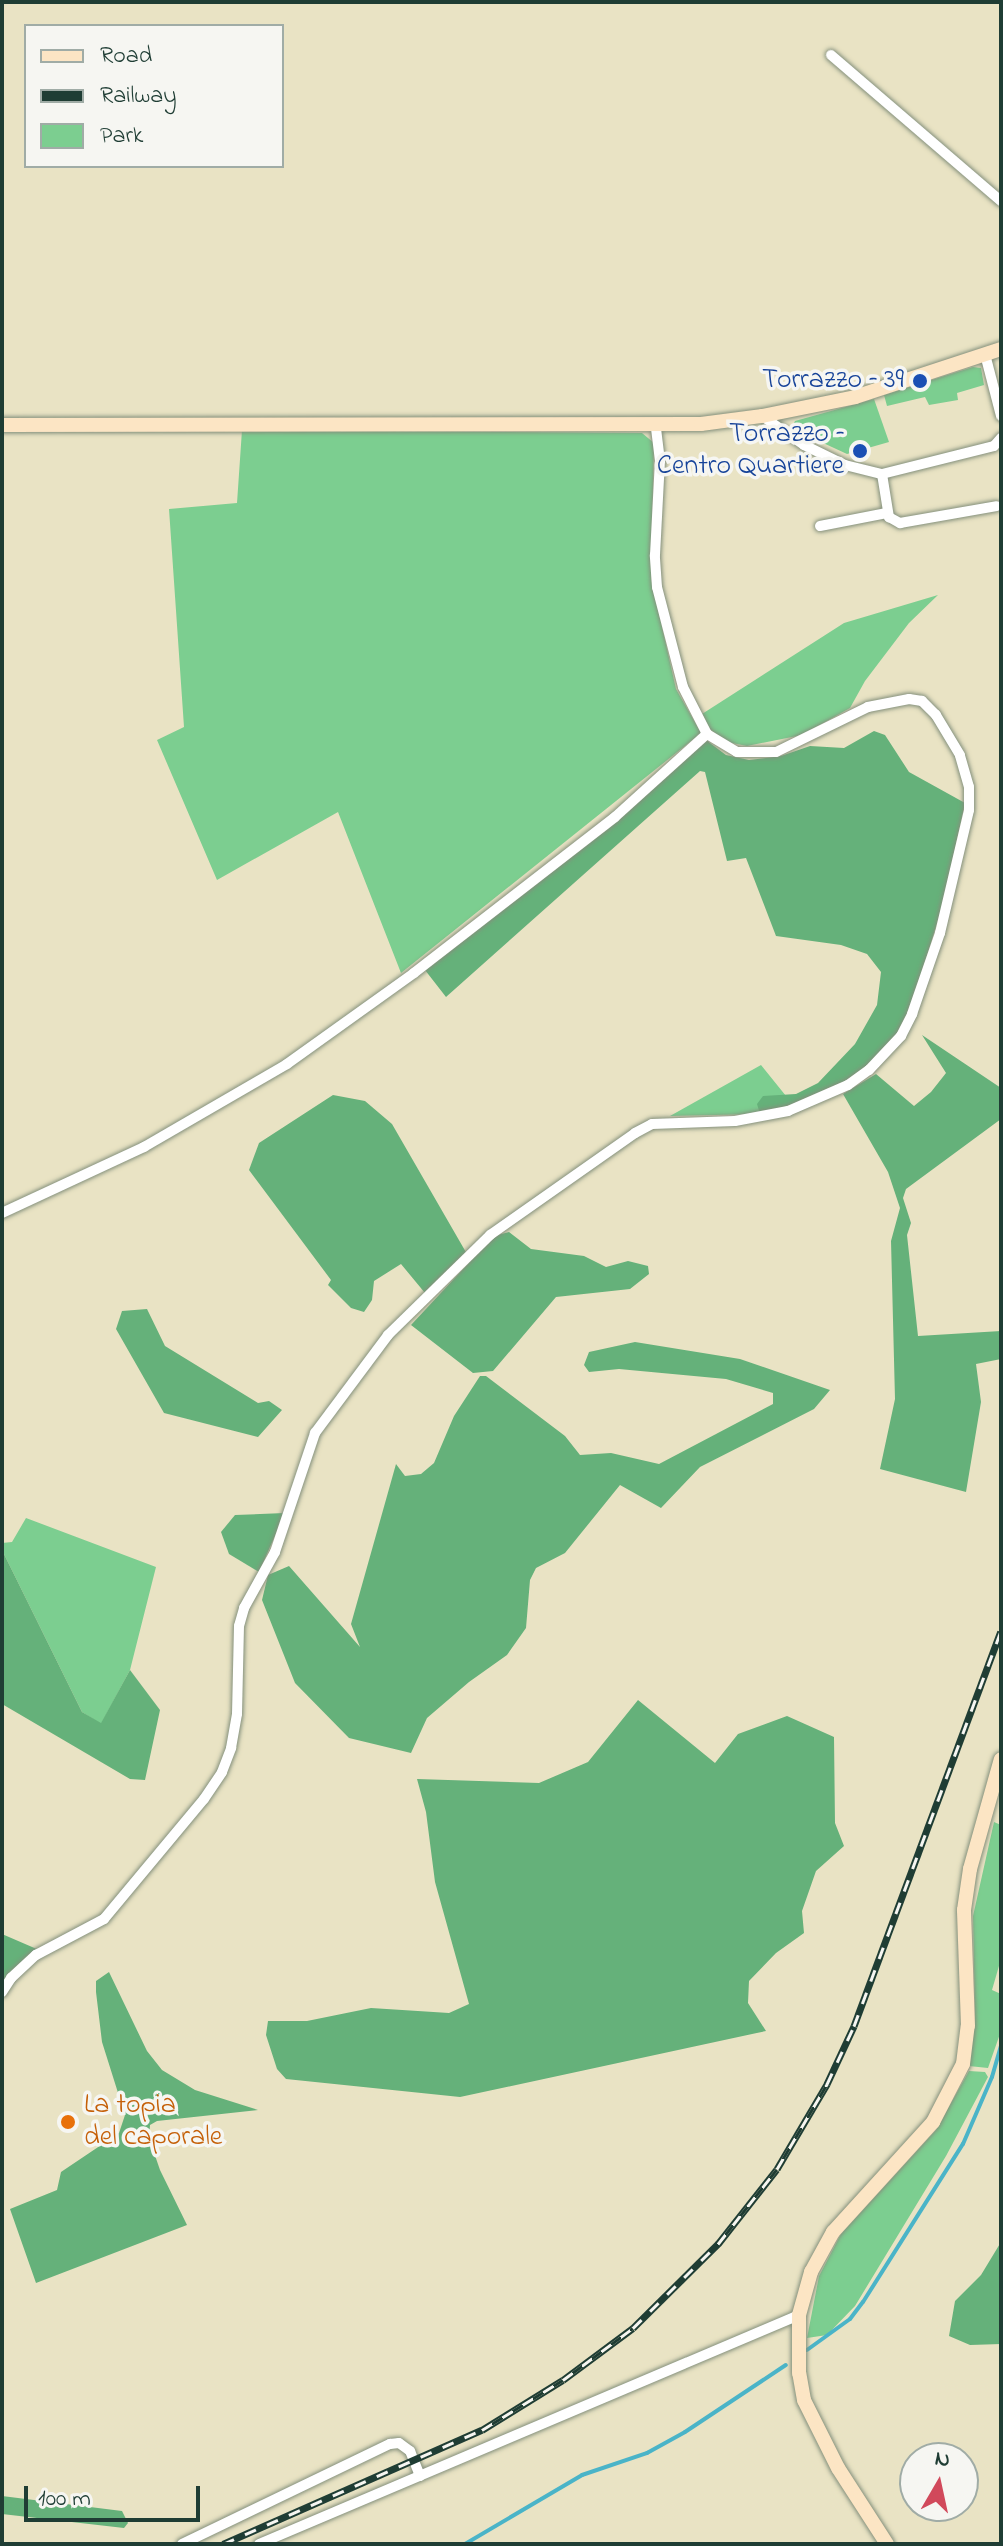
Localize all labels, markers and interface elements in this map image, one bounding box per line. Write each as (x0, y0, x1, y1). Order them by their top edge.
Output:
legend (24, 24, 284, 168)
text: Road (100, 39, 152, 74)
text: Railway (100, 79, 177, 114)
text: Park (100, 119, 143, 154)
place label: Torrazzo – 39 (762, 364, 904, 398)
marker: Torrazzo – 39 (911, 372, 929, 390)
place label: Torrazzo – Centro Quartiere (657, 418, 844, 484)
marker: Torrazzo – Centro Quartiere (851, 442, 869, 460)
place label: La topia del caporale (84, 2089, 222, 2155)
marker: La topia del caporale (59, 2113, 77, 2131)
north arrow (899, 2442, 979, 2522)
text: N (933, 2443, 952, 2477)
scale bar (28, 2470, 204, 2520)
text: 100 m (38, 2482, 91, 2517)

